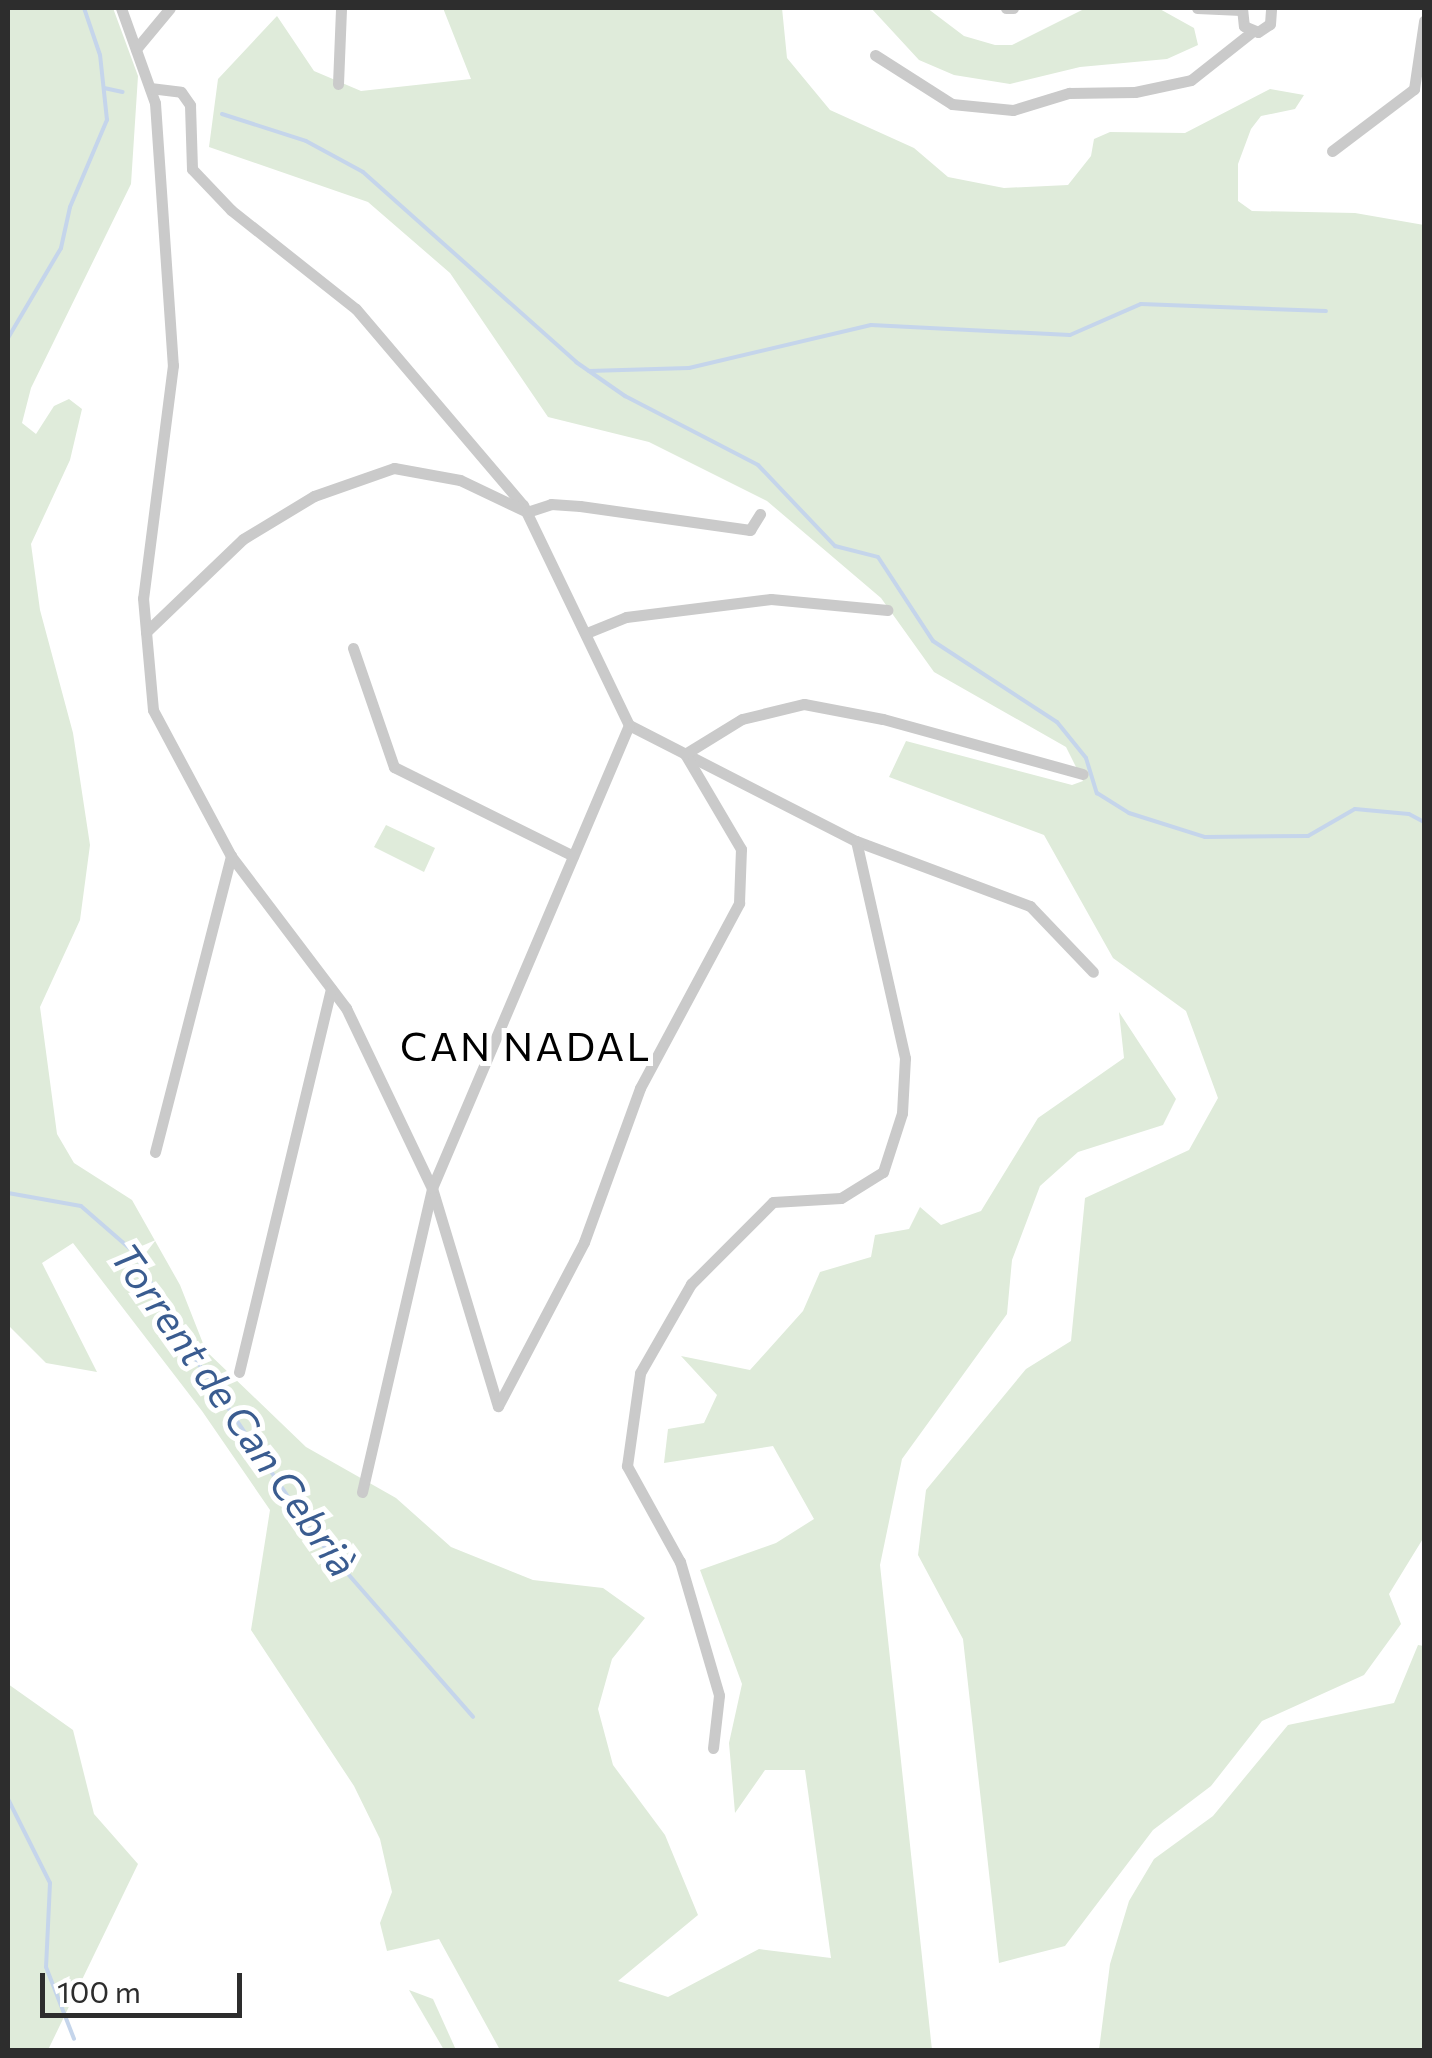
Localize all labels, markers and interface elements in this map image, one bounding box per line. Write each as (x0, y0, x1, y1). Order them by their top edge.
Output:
district label: CAN NADAL (400, 1021, 652, 1069)
water label: Torrent de Can Cebrià (102, 1233, 368, 1585)
scale bar (45, 1953, 248, 2015)
text: 100 m (57, 1972, 141, 2009)

